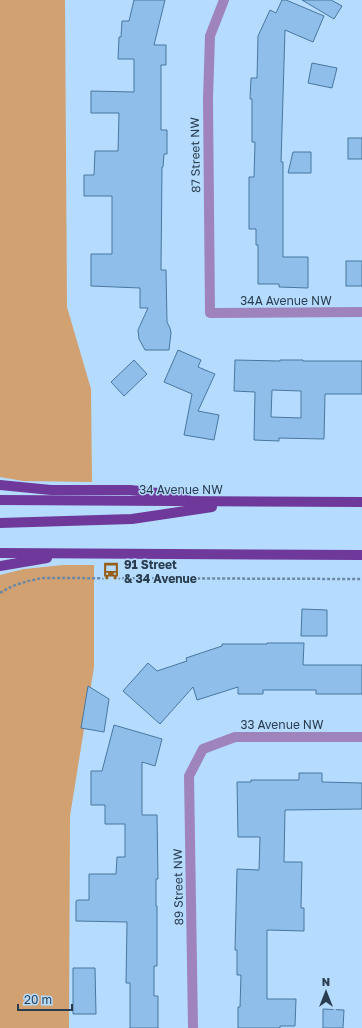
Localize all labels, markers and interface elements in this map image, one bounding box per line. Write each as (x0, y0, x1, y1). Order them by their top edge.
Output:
street label: 87 Street NW (187, 116, 203, 193)
street label: 34A Avenue NW (240, 293, 332, 308)
street label: 34 Avenue NW (139, 482, 223, 497)
place label: 91 Street & 34 Avenue (124, 557, 197, 586)
bus stop icon: 91 Street & 34 Avenue (101, 561, 121, 581)
street label: 33 Avenue NW (240, 717, 324, 732)
street label: 89 Street NW (170, 848, 186, 926)
north arrow (306, 972, 346, 1012)
text: N (322, 975, 330, 988)
scale bar (18, 986, 72, 1012)
text: 20 m (24, 992, 52, 1007)

